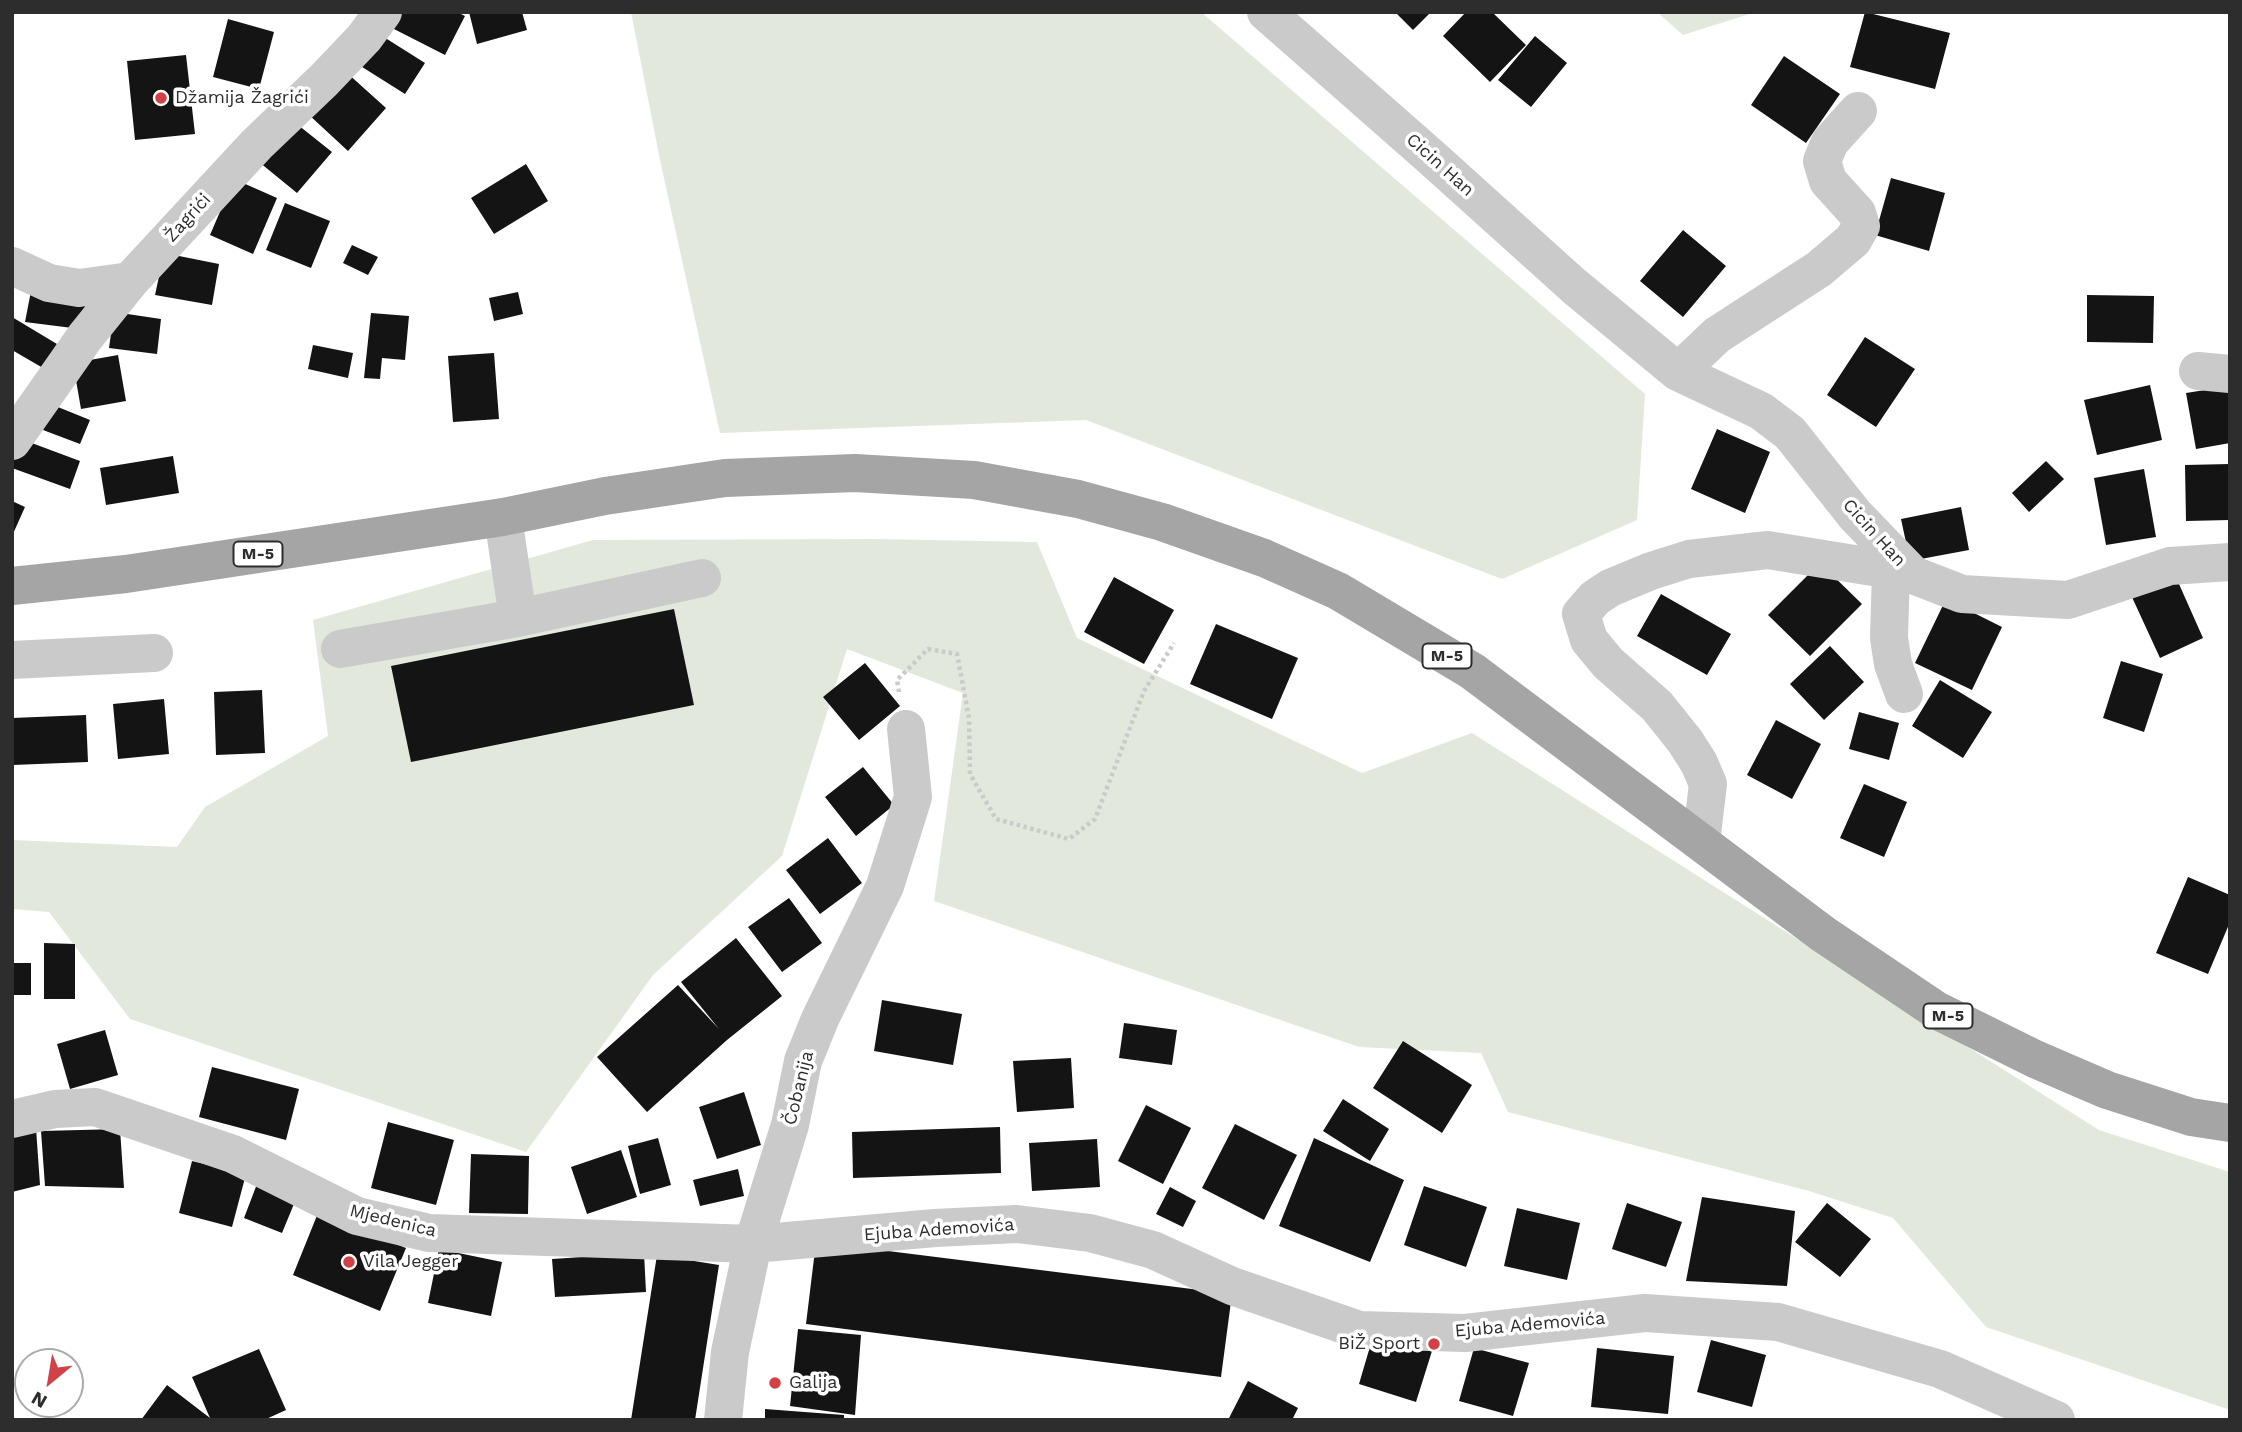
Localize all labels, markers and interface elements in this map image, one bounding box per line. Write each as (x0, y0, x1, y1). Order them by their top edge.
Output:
place label: Džamija Žagrići (175, 87, 309, 109)
marker: Džamija Žagrići (153, 90, 169, 106)
street label: Cicin Han (1402, 129, 1478, 201)
street label: Žagrići (161, 189, 215, 247)
street label: Cicin Han (1838, 495, 1910, 571)
road number: M-5 (233, 541, 282, 566)
road number: M-5 (1422, 643, 1472, 668)
road number: M-5 (1924, 1004, 1972, 1028)
street label: Čobanija (779, 1049, 819, 1127)
street label: Mjedenica (347, 1200, 439, 1242)
street label: Ejuba Ademovića (863, 1214, 1015, 1246)
place label: Vila Jegger (363, 1251, 459, 1273)
marker: Vila Jegger (341, 1254, 357, 1270)
street label: Ejuba Ademovića (1454, 1308, 1606, 1342)
place label: BiŽ Sport (1338, 1333, 1420, 1355)
marker: BiŽ Sport (1426, 1336, 1442, 1352)
north arrow (14, 1348, 84, 1418)
place label: Galija (789, 1372, 837, 1394)
marker: Galija (767, 1375, 783, 1391)
text: N (27, 1386, 51, 1413)

